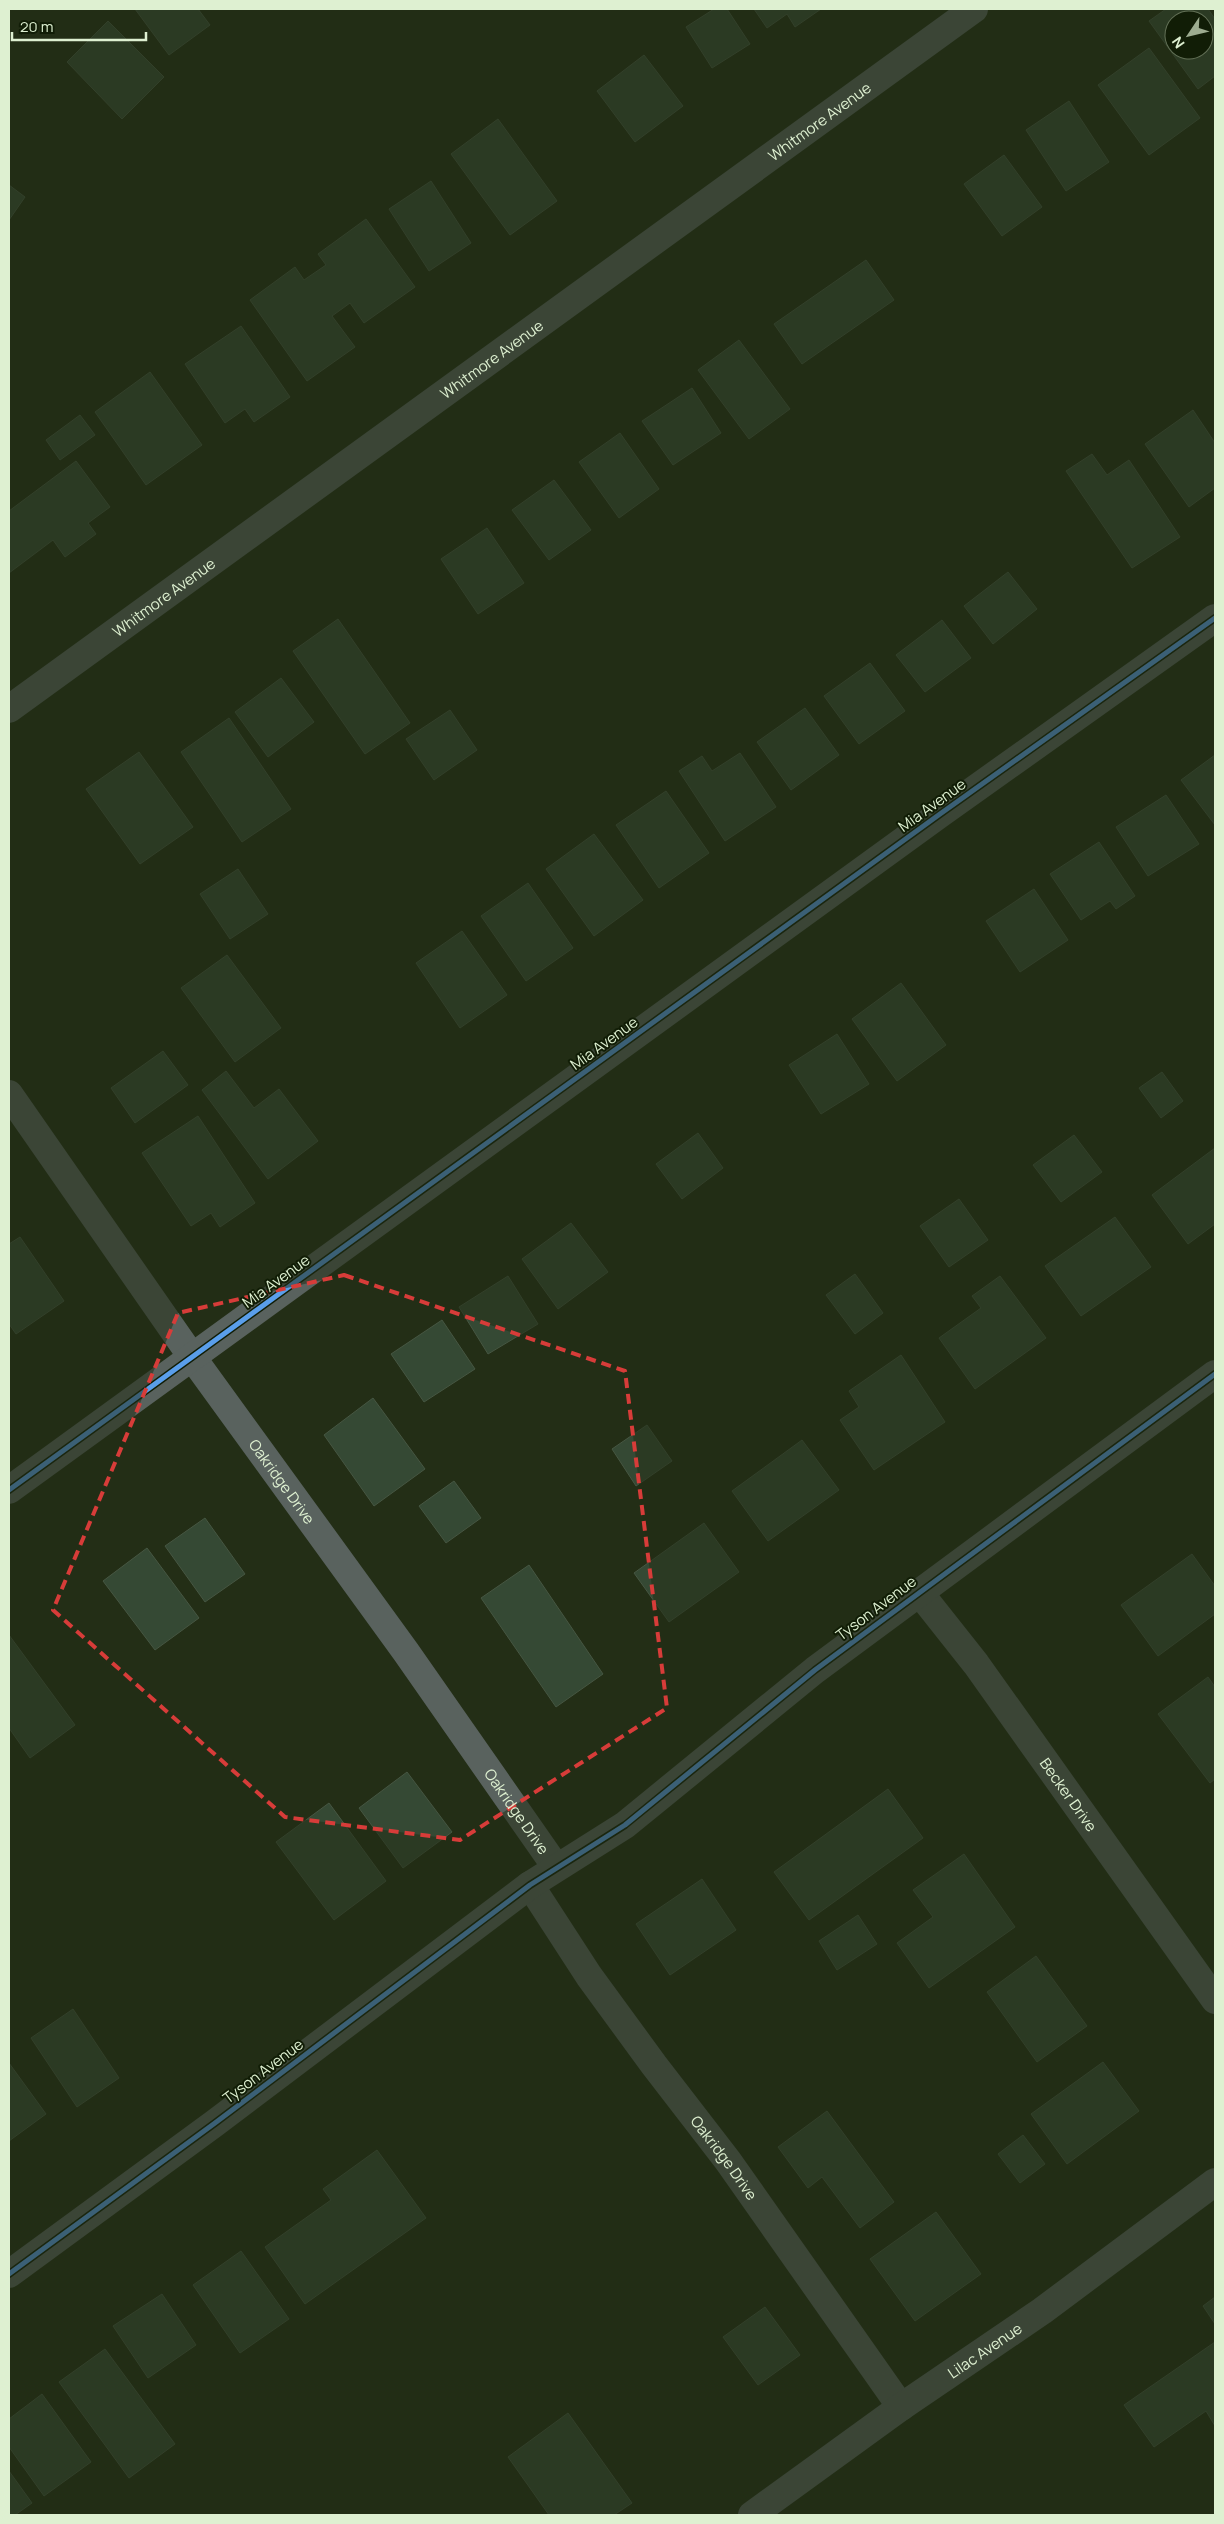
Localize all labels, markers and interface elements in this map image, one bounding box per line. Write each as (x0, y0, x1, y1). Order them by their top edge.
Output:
scale bar (12, 10, 146, 42)
north arrow (1164, 10, 1214, 60)
text: 20 m (20, 16, 53, 37)
text: N (1167, 33, 1189, 52)
street label: Whitmore Avenue (764, 77, 875, 166)
street label: Whitmore Avenue (436, 314, 547, 404)
street label: Whitmore Avenue (108, 552, 220, 641)
street label: Mia Avenue (894, 773, 970, 837)
street label: Mia Avenue (566, 1011, 642, 1075)
street label: Mia Avenue (238, 1249, 314, 1313)
street label: Oakridge Drive (244, 1435, 320, 1528)
street label: Tyson Avenue (831, 1571, 921, 1645)
street label: Becker Drive (1035, 1753, 1102, 1836)
street label: Oakridge Drive (480, 1764, 555, 1859)
street label: Tyson Avenue (218, 2034, 308, 2108)
street label: Oakridge Drive (686, 2111, 763, 2204)
street label: Lilac Avenue (943, 2317, 1026, 2383)

